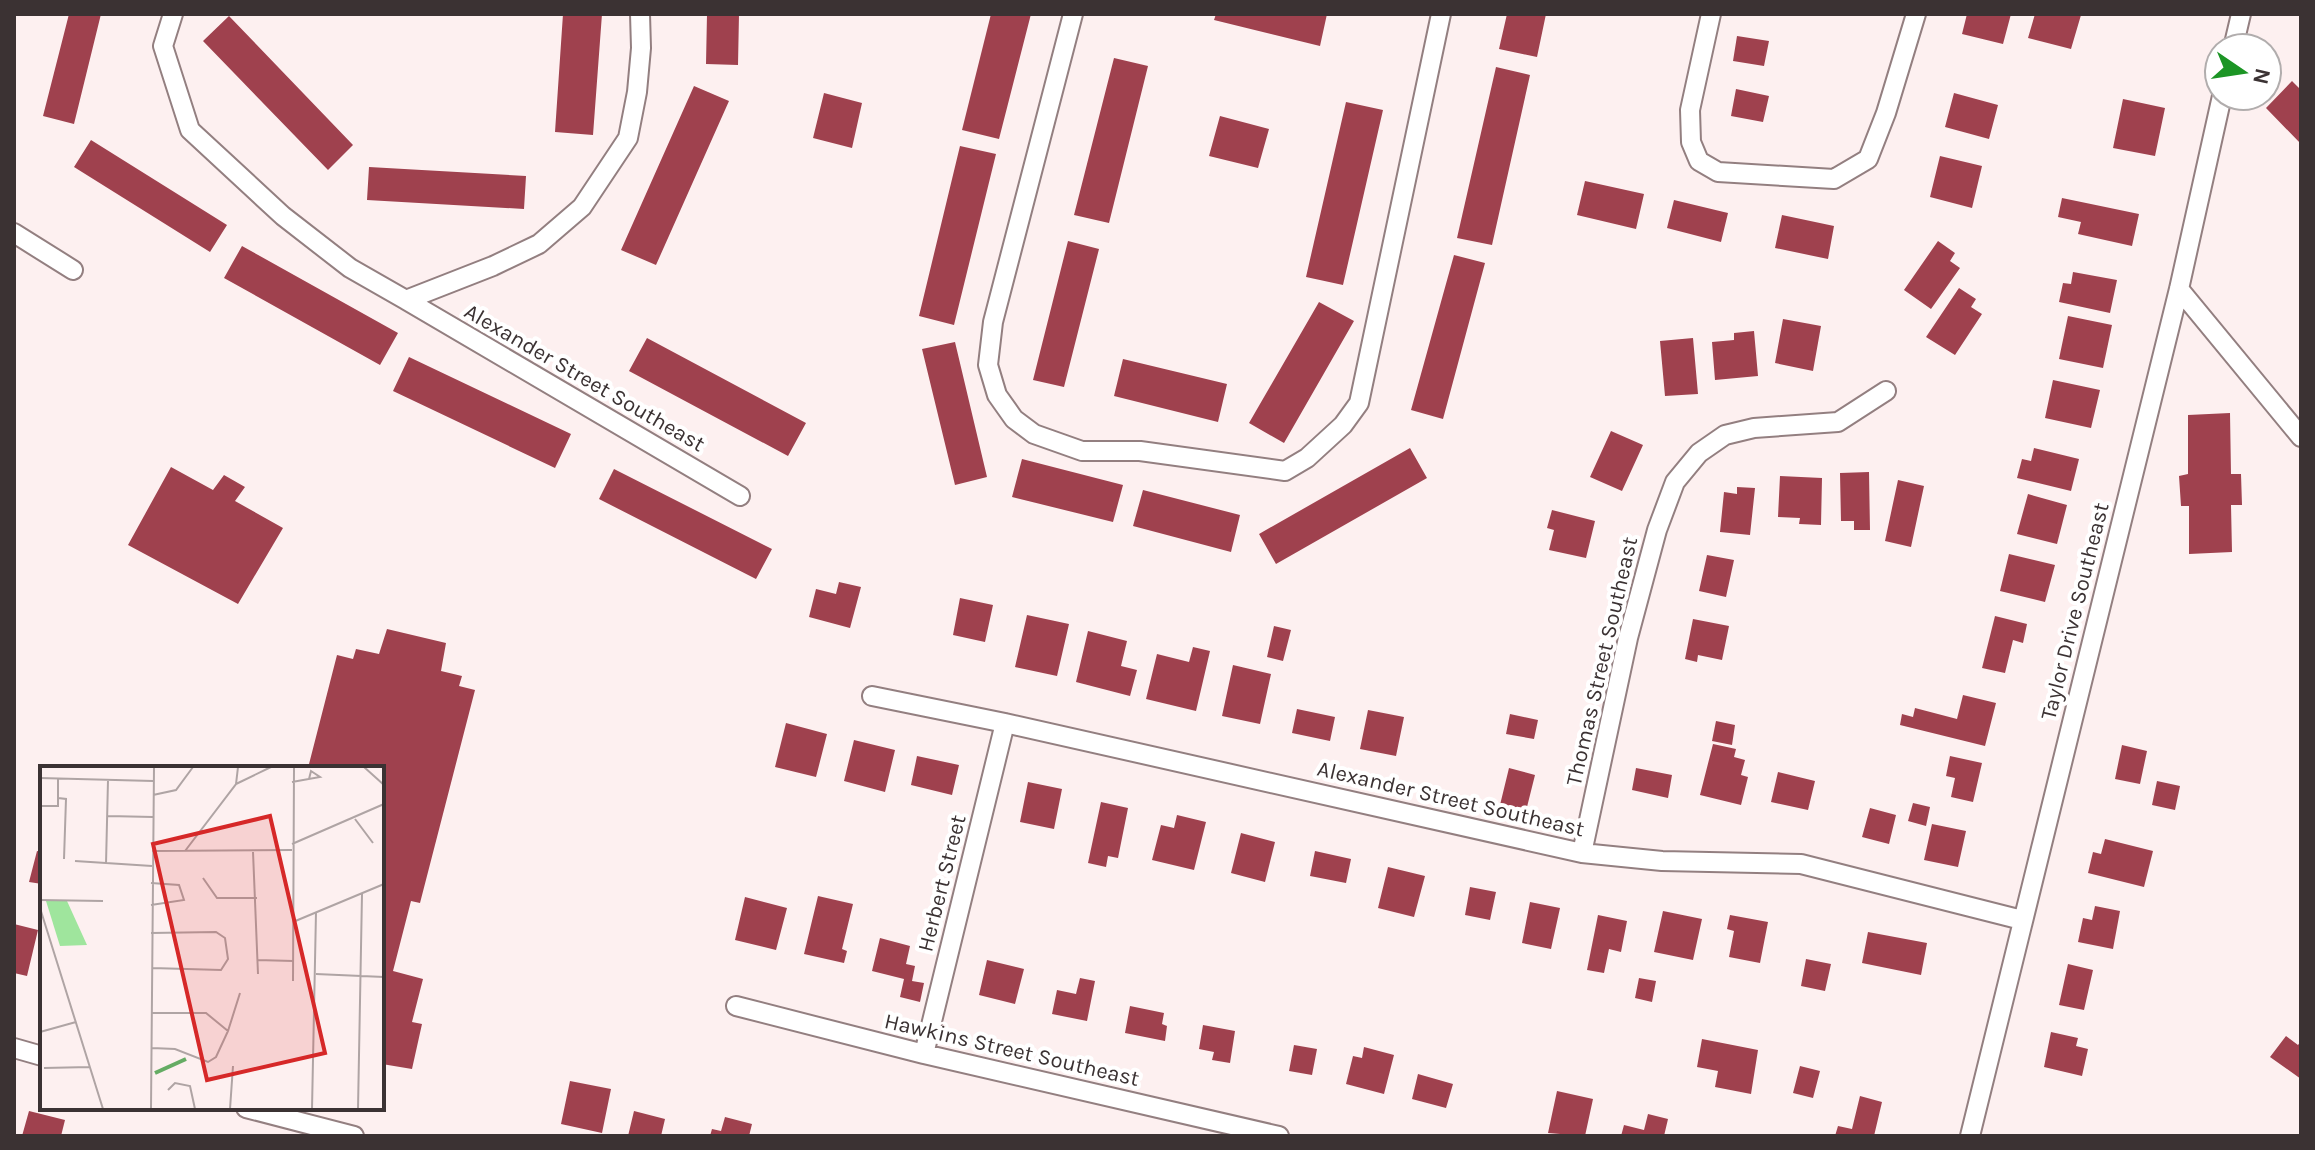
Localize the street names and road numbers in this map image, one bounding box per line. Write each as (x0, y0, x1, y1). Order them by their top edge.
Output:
street label: Alexander Street Southeast (460, 298, 709, 457)
street label: Taylor Drive Southeast (2035, 500, 2115, 723)
street label: Thomas Street Southeast (1561, 534, 1643, 788)
street label: Alexander Street Southeast (1315, 756, 1587, 842)
street label: Herbert Street (912, 812, 972, 954)
street label: Hawkins Street Southeast (882, 1008, 1142, 1092)

